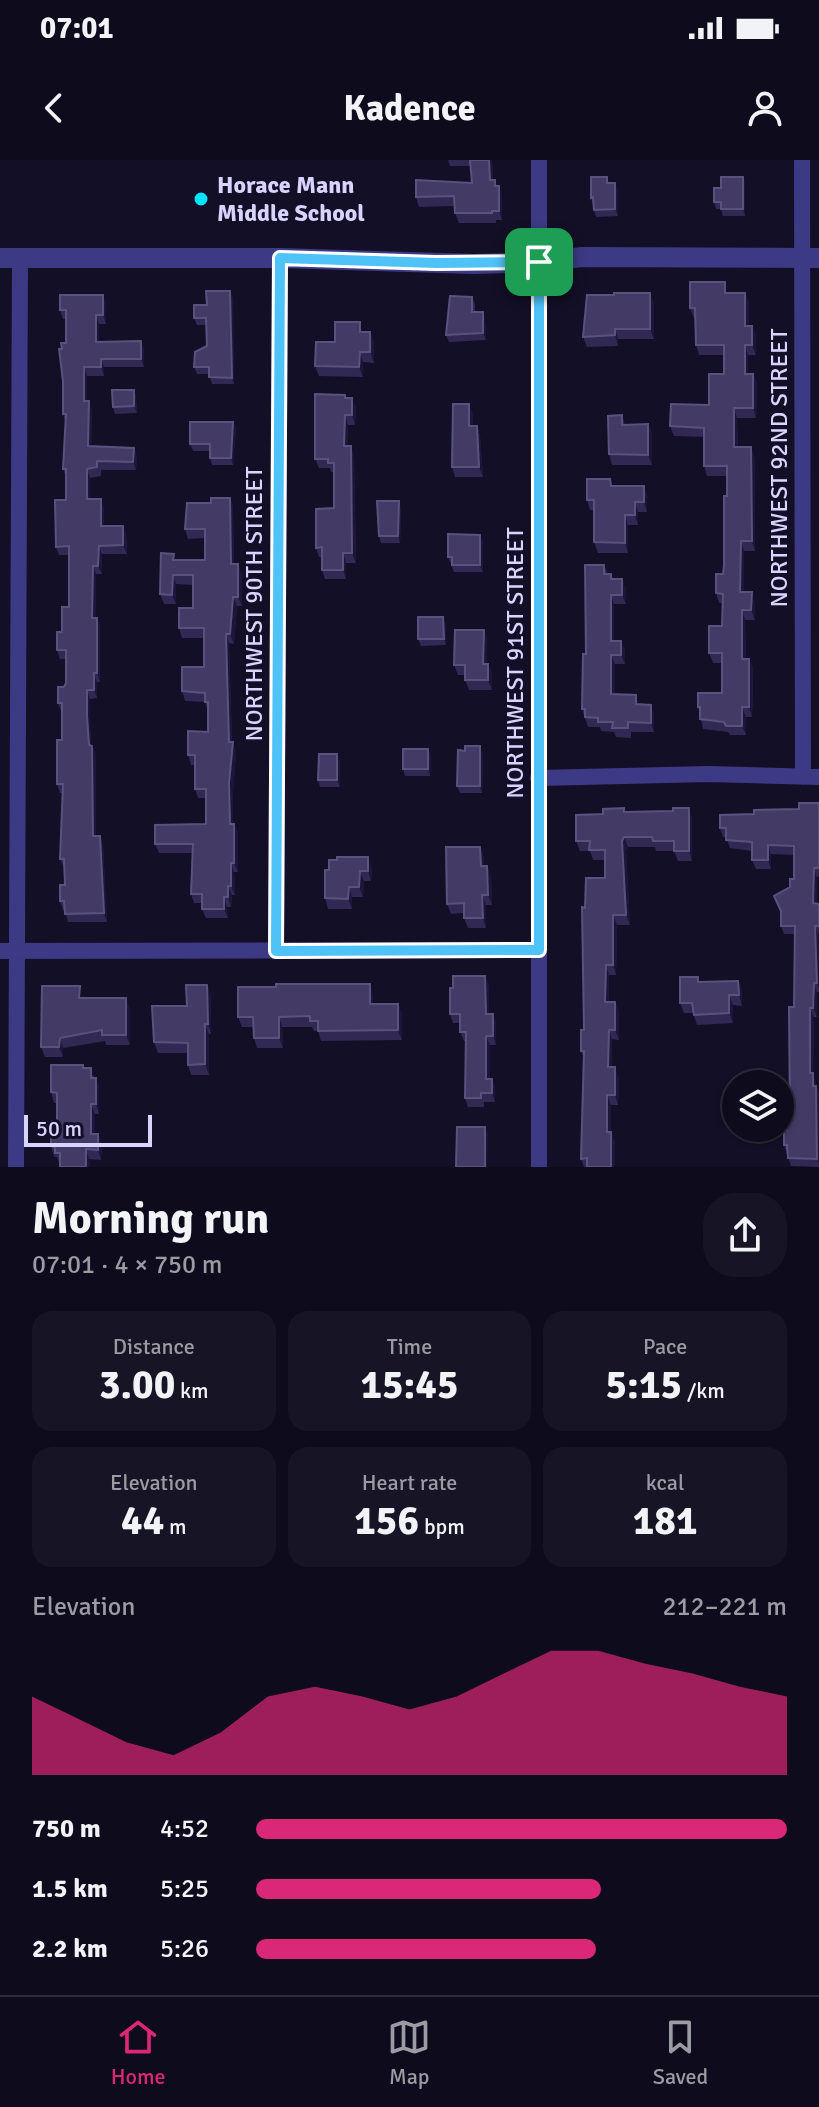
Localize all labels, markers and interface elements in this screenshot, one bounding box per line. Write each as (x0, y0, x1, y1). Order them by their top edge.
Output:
text: 07:01 (40, 10, 114, 47)
icon: back (32, 86, 76, 130)
text: Kadence (343, 86, 476, 131)
icon: person (743, 86, 787, 130)
place label: Horace Mann Middle School (217, 170, 365, 228)
marker: Horace Mann Middle School (192, 190, 210, 208)
pin (505, 228, 573, 296)
icon: arrive (517, 240, 561, 284)
street label: NORTHWEST 92ND STREET (764, 328, 794, 607)
street label: NORTHWEST 90TH STREET (239, 466, 269, 742)
street label: NORTHWEST 91ST STREET (500, 527, 530, 799)
map controls (722, 1070, 794, 1142)
button: layers (722, 1070, 794, 1142)
scale bar (24, 1111, 152, 1147)
text: 50 m (36, 1115, 82, 1142)
text: Morning run (32, 1192, 269, 1246)
button: share (703, 1193, 787, 1277)
text: 07:01 · 4 × 750 m (32, 1249, 223, 1281)
text: Distance (113, 1333, 195, 1360)
text: Time (387, 1333, 432, 1360)
text: Pace (643, 1333, 687, 1360)
text: 3.00 (99, 1360, 175, 1410)
text: 15:45 (360, 1360, 459, 1410)
text: 5:15 (606, 1360, 682, 1410)
text: km (175, 1377, 209, 1404)
text: /km (682, 1377, 725, 1404)
text: Elevation (110, 1469, 198, 1496)
text: Heart rate (362, 1469, 457, 1496)
text: kcal (646, 1469, 684, 1496)
text: 44 (121, 1496, 164, 1546)
text: 156 (354, 1496, 419, 1546)
text: 181 (633, 1496, 698, 1546)
text: m (164, 1513, 187, 1540)
text: bpm (419, 1513, 465, 1540)
text: Elevation (32, 1591, 136, 1623)
text: 212–221 m (663, 1591, 787, 1623)
text: 750 m (32, 1813, 101, 1845)
text: 4:52 (160, 1813, 209, 1845)
text: 1.5 km (32, 1873, 108, 1905)
text: 5:25 (160, 1873, 209, 1905)
text: 2.2 km (32, 1933, 108, 1965)
text: 5:26 (160, 1933, 209, 1965)
tab: Home (111, 2015, 166, 2090)
tab: Map (387, 2015, 431, 2090)
tab: Saved (653, 2015, 708, 2090)

